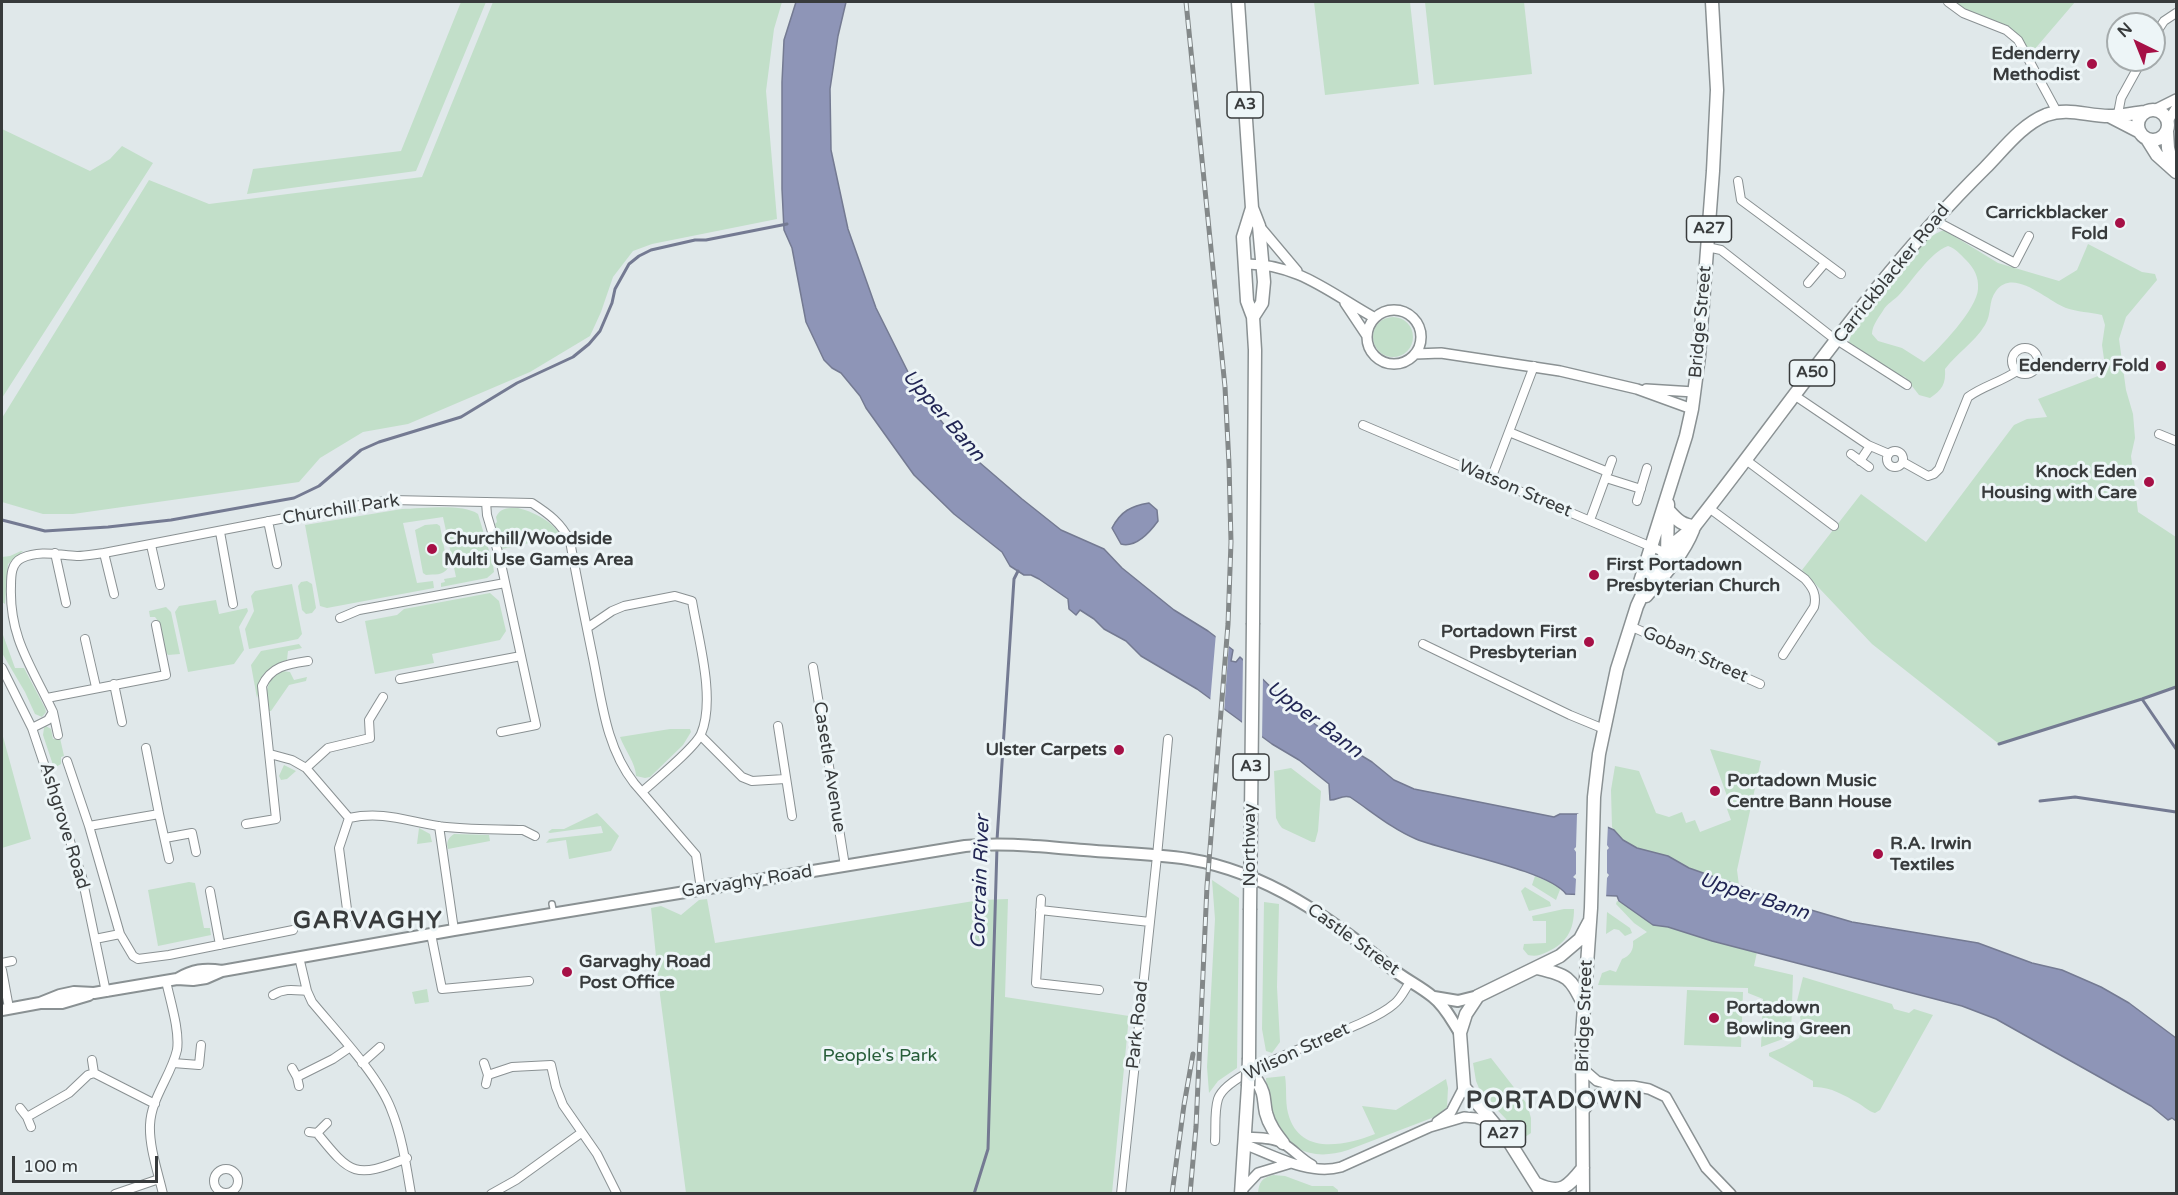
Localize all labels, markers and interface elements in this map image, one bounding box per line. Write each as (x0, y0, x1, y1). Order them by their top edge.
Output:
north arrow (2106, 12, 2166, 72)
text: N (2114, 19, 2137, 42)
place label: Edenderry Methodist (1991, 43, 2080, 86)
marker: Edenderry Methodist (2085, 57, 2099, 71)
road number: A3 (1227, 92, 1263, 118)
street label: Carrickblacker Road (1829, 200, 1955, 348)
place label: Carrickblacker Fold (1985, 202, 2108, 244)
road number: A27 (1686, 216, 1732, 242)
marker: Carrickblacker Fold (2113, 216, 2127, 230)
street label: Bridge Street (1685, 265, 1717, 379)
place label: Edenderry Fold (2019, 355, 2149, 377)
marker: Edenderry Fold (2154, 359, 2168, 373)
road number: A50 (1790, 360, 1834, 386)
water label: Upper Bann (897, 365, 989, 467)
street label: Watson Street (1455, 455, 1575, 523)
place label: Knock Eden Housing with Care (1981, 461, 2137, 504)
marker: Knock Eden Housing with Care (2142, 475, 2156, 489)
street label: Churchill Park (281, 490, 401, 530)
place label: Churchill/Woodside Multi Use Games Area (444, 528, 634, 570)
marker: Churchill/Woodside Multi Use Games Area (425, 542, 439, 556)
place label: First Portadown Presbyterian Church (1606, 554, 1780, 596)
marker: First Portadown Presbyterian Church (1587, 568, 1601, 582)
place label: Portadown First Presbyterian (1441, 621, 1577, 664)
street label: Goban Street (1639, 622, 1751, 688)
marker: Portadown First Presbyterian (1582, 635, 1596, 649)
water label: Upper Bann (1261, 676, 1367, 764)
street label: Casetle Avenue (808, 700, 850, 834)
place label: Ulster Carpets (985, 739, 1107, 761)
marker: Ulster Carpets (1112, 743, 1126, 757)
road number: A3 (1233, 754, 1269, 780)
street label: Ashgrove Road (34, 760, 94, 892)
place label: Portadown Music Centre Bann House (1727, 770, 1892, 812)
marker: Portadown Music Centre Bann House (1708, 784, 1722, 798)
street label: Northway (1239, 803, 1261, 887)
water label: Corcrain River (967, 815, 995, 949)
place label: R.A. Irwin Textiles (1890, 833, 1972, 876)
marker: R.A. Irwin Textiles (1871, 847, 1885, 861)
street label: Garvaghy Road (680, 861, 814, 903)
water label: Upper Bann (1696, 868, 1812, 926)
street label: Castle Street (1303, 899, 1403, 981)
district label: GARVAGHY (293, 908, 443, 936)
place label: Garvaghy Road Post Office (579, 951, 711, 994)
street label: Bridge Street (1572, 959, 1598, 1073)
marker: Garvaghy Road Post Office (560, 965, 574, 979)
street label: Park Road (1123, 980, 1153, 1070)
place label: Portadown Bowling Green (1726, 997, 1851, 1040)
marker: Portadown Bowling Green (1707, 1011, 1721, 1025)
street label: Wilson Street (1241, 1018, 1353, 1086)
park label: People's Park (823, 1045, 937, 1067)
district label: PORTADOWN (1466, 1088, 1644, 1116)
road number: A27 (1480, 1121, 1526, 1147)
scale bar (15, 1144, 160, 1182)
text: 100 m (23, 1155, 78, 1177)

